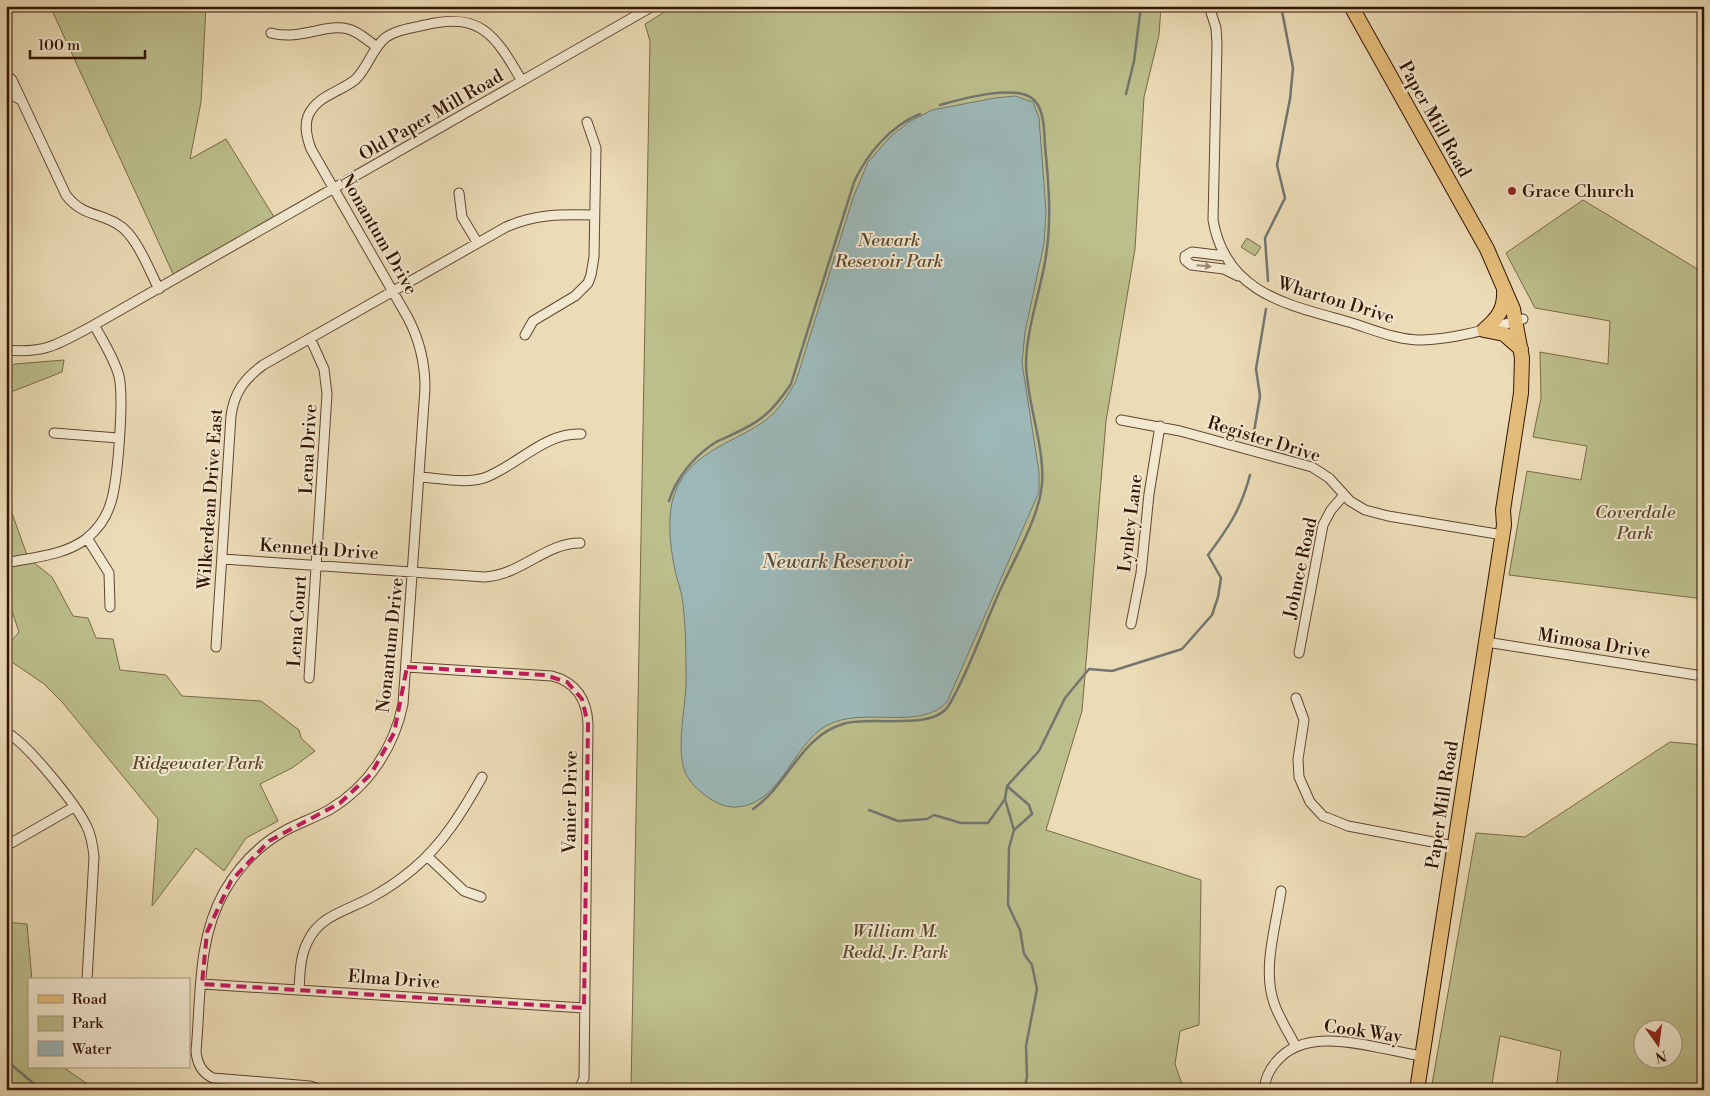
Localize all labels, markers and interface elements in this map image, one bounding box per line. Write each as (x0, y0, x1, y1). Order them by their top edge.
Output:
scale bar (30, 28, 145, 60)
text: 100 m (38, 36, 80, 55)
street label: Paper Mill Road (1393, 57, 1476, 182)
street label: Old Paper Mill Road (355, 64, 508, 166)
street label: Nonantum Drive (335, 170, 422, 299)
place label: Grace Church (1522, 180, 1635, 203)
marker: Grace Church (1506, 185, 1518, 197)
park label: Newark Resevoir Park (834, 229, 943, 273)
one-way arrow (1196, 263, 1212, 271)
street label: Wharton Drive (1274, 272, 1397, 329)
street label: Lena Drive (295, 403, 322, 495)
street label: Wilkerdean Drive East (193, 407, 228, 591)
street label: Register Drive (1204, 411, 1323, 468)
street label: Lynley Lane (1113, 473, 1148, 573)
park label: Coverdale Park (1595, 501, 1676, 545)
street label: Johnce Road (1278, 515, 1323, 622)
street label: Kenneth Drive (259, 534, 379, 565)
water label: Newark Reservoir (761, 550, 913, 574)
street label: Lena Court (283, 574, 312, 668)
street label: Nonantum Drive (372, 576, 409, 714)
street label: Mimosa Drive (1536, 623, 1652, 664)
street label: Paper Mill Road (1421, 739, 1464, 871)
street label: Vanier Drive (558, 750, 583, 855)
park label: Ridgewater Park (131, 752, 264, 775)
park label: William M. Redd, Jr. Park (841, 920, 948, 964)
street label: Elma Drive (347, 965, 441, 994)
legend (28, 978, 190, 1068)
text: Road (72, 990, 107, 1009)
text: Park (72, 1014, 104, 1033)
street label: Cook Way (1322, 1015, 1404, 1048)
north arrow (1632, 1018, 1682, 1068)
text: Water (71, 1040, 112, 1059)
text: N (1653, 1046, 1668, 1066)

